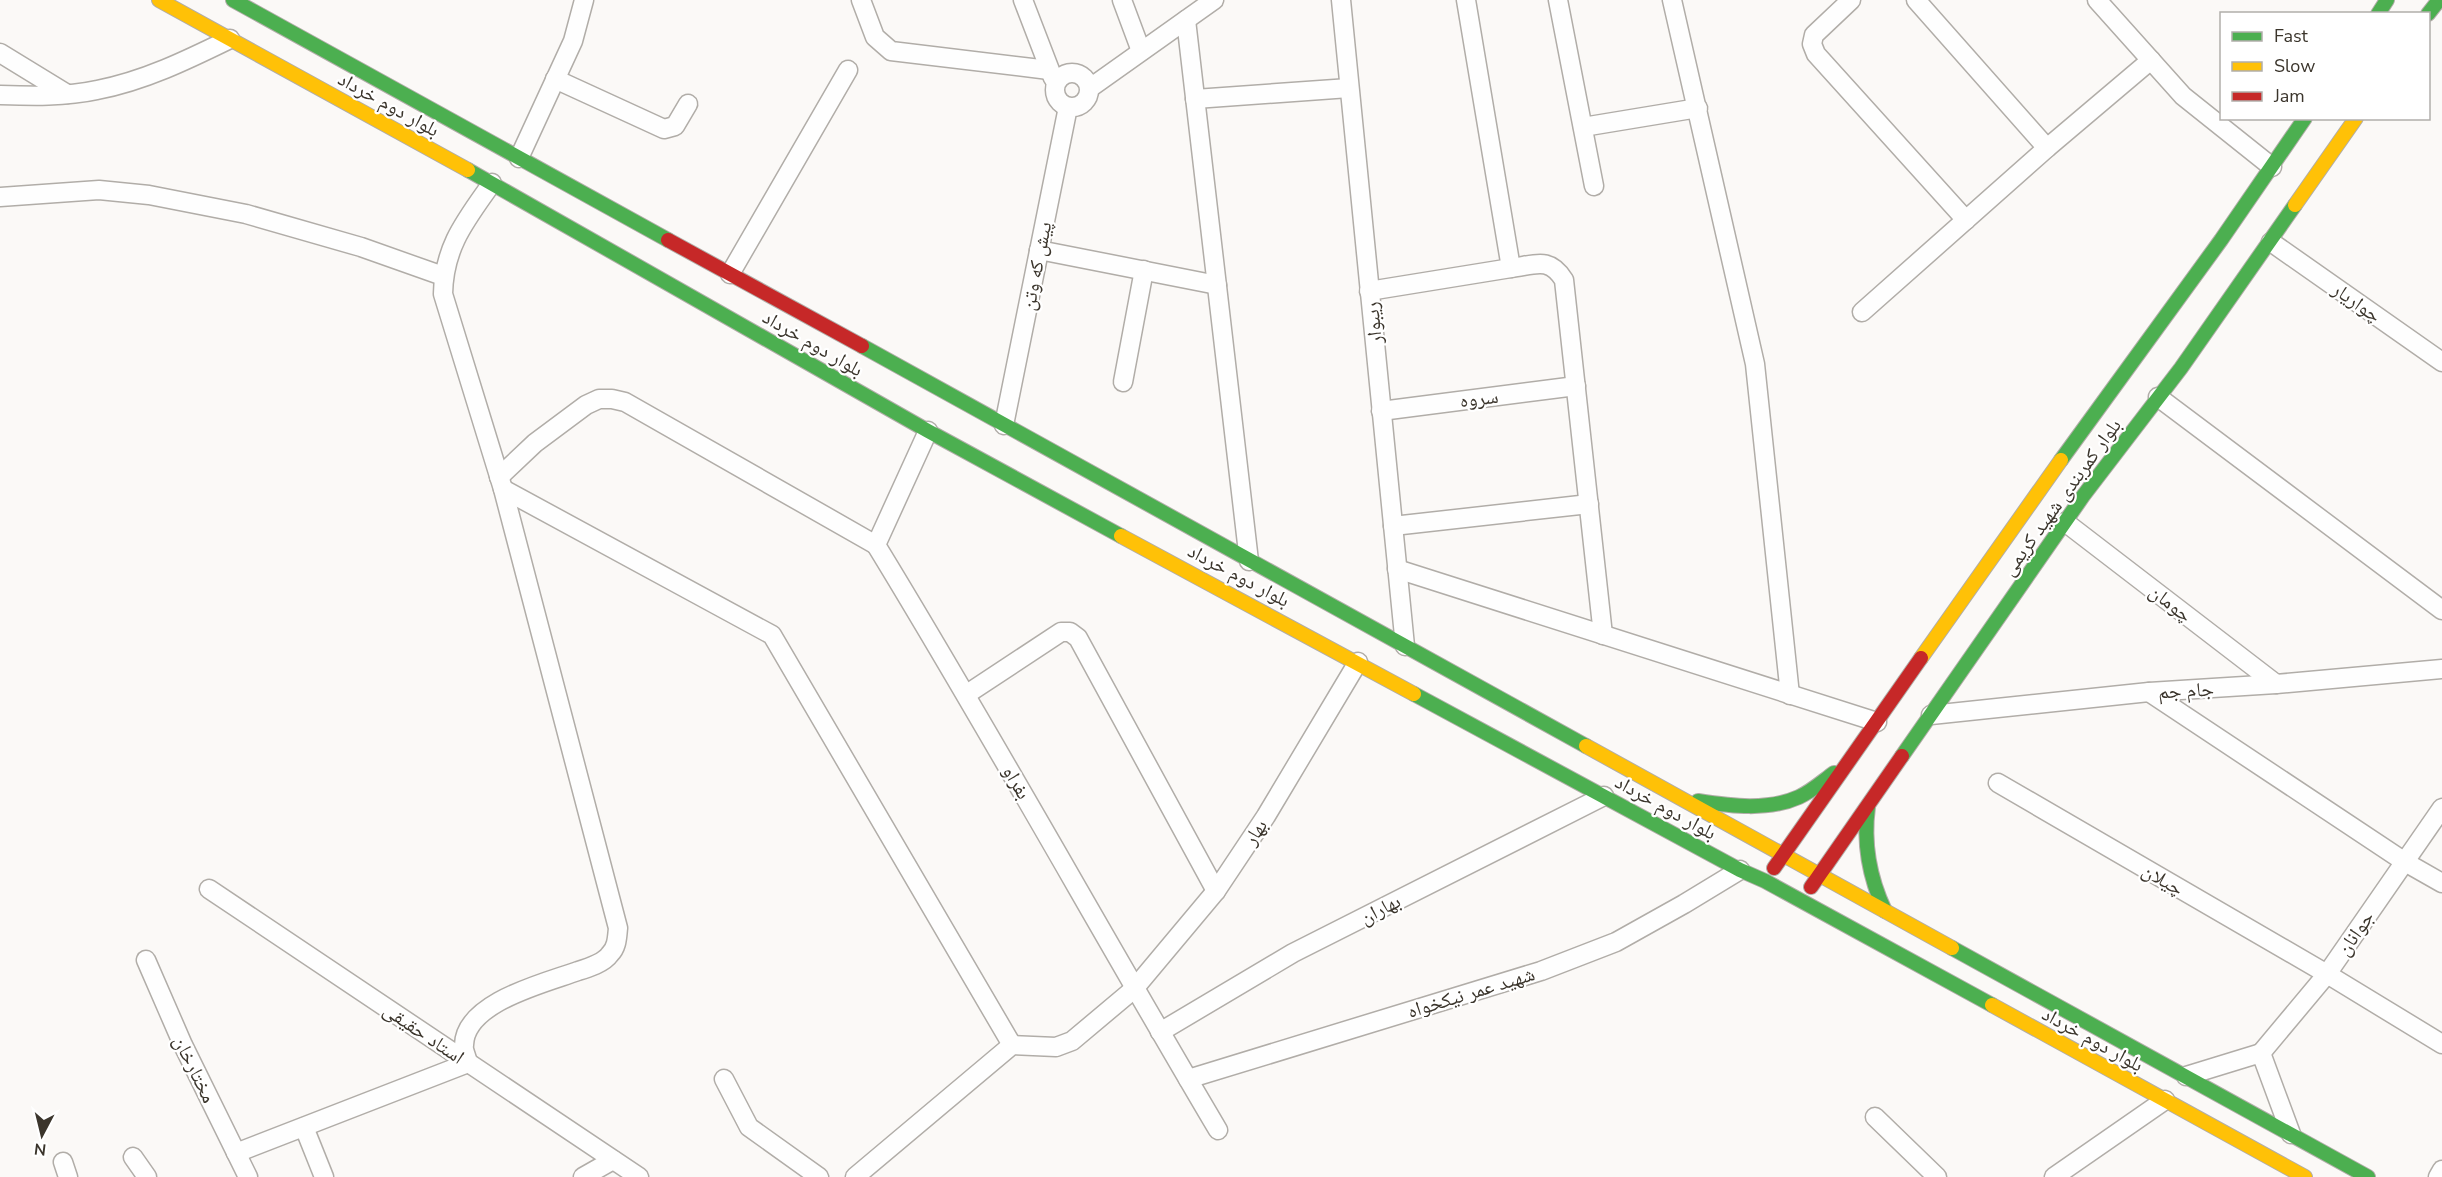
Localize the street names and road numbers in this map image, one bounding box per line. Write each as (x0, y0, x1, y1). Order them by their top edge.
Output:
street label: بلوار دوم خرداد (333, 65, 444, 143)
street label: پیش که وتن (1015, 219, 1058, 313)
street label: چواریار (2326, 275, 2387, 329)
street label: ریبوار (1358, 301, 1389, 346)
street label: بلوار دوم خرداد (757, 304, 868, 383)
street label: سروه (1458, 383, 1500, 414)
street label: بلوار کمربندی شهید کریمی (1995, 413, 2128, 581)
street label: بلوار دوم خرداد (1183, 537, 1295, 614)
street label: چومان (2143, 578, 2198, 629)
street label: جام جم (2157, 676, 2215, 705)
street label: بفراو (996, 760, 1037, 804)
street label: بلوار دوم خرداد (1610, 768, 1721, 846)
street label: بهار (1236, 814, 1274, 851)
street label: چیلان (2137, 857, 2189, 902)
street label: بهاران (1355, 888, 1405, 931)
street label: جوانان (2330, 905, 2381, 961)
street label: شهید عمر نیکخواه (1404, 960, 1538, 1025)
street label: استاد حقیقی (378, 996, 470, 1071)
street label: بلوار دوم خرداد (2037, 1000, 2148, 1078)
street label: مختارخان (167, 1031, 222, 1107)

